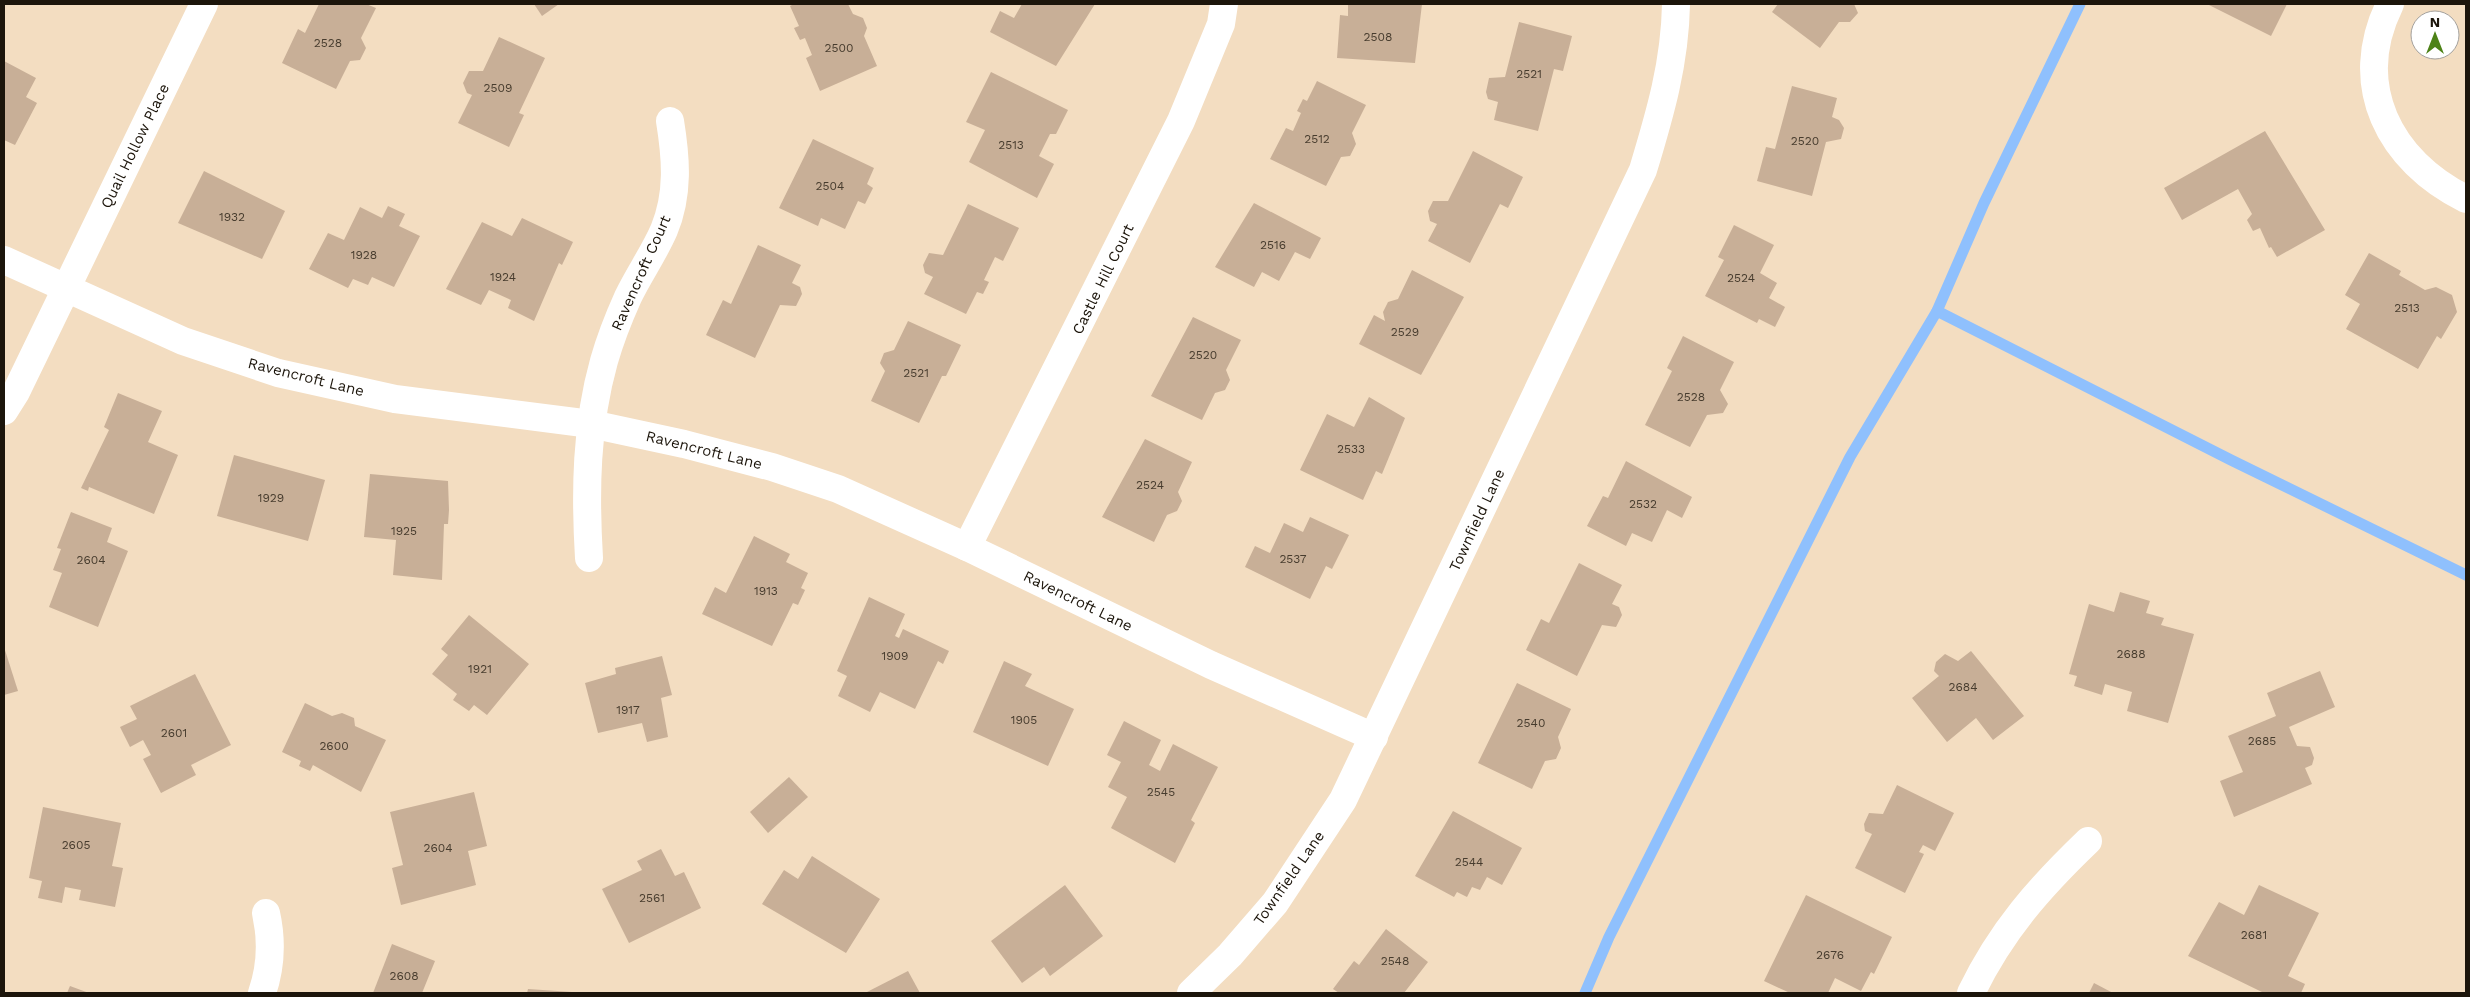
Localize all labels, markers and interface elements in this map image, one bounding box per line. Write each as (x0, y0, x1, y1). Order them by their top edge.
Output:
north arrow (2410, 10, 2460, 60)
text: N (2430, 14, 2440, 30)
house number: 2508 (1364, 30, 1392, 44)
house number: 2528 (314, 36, 342, 50)
house number: 2500 (825, 41, 853, 55)
house number: 2521 (1516, 67, 1542, 81)
street label: Quail Hollow Place (97, 81, 173, 211)
house number: 2509 (484, 81, 512, 95)
house number: 2512 (1304, 132, 1330, 146)
house number: 2520 (1791, 134, 1819, 148)
house number: 2513 (998, 138, 1024, 152)
house number: 2504 (816, 179, 844, 193)
house number: 1932 (219, 210, 245, 224)
street label: Ravencroft Court (608, 212, 675, 333)
street label: Castle Hill Court (1068, 220, 1138, 337)
house number: 2516 (1260, 238, 1286, 252)
house number: 1928 (351, 248, 377, 262)
house number: 1924 (490, 270, 516, 284)
house number: 2524 (1727, 271, 1755, 285)
house number: 2513 (2394, 301, 2420, 315)
house number: 2529 (1391, 325, 1419, 339)
house number: 2520 (1189, 348, 1217, 362)
street label: Ravencroft Lane (246, 354, 366, 400)
house number: 2521 (903, 366, 929, 380)
house number: 2528 (1677, 390, 1705, 404)
street label: Ravencroft Lane (644, 427, 764, 473)
house number: 2533 (1337, 442, 1365, 456)
street label: Townfield Lane (1445, 466, 1509, 574)
house number: 2524 (1136, 478, 1164, 492)
house number: 1929 (258, 491, 284, 505)
house number: 2532 (1629, 497, 1657, 511)
house number: 1925 (391, 524, 417, 538)
house number: 2537 (1279, 552, 1307, 566)
house number: 2604 (76, 553, 106, 567)
street label: Ravencroft Lane (1021, 567, 1135, 635)
house number: 1913 (754, 584, 778, 598)
house number: 2688 (2116, 647, 2146, 661)
house number: 1909 (882, 649, 908, 663)
house number: 1921 (468, 662, 492, 676)
house number: 2684 (1948, 680, 1978, 694)
house number: 1917 (616, 703, 640, 717)
house number: 1905 (1011, 713, 1037, 727)
house number: 2540 (1517, 716, 1545, 730)
house number: 2601 (161, 726, 187, 740)
house number: 2685 (2248, 734, 2276, 748)
house number: 2600 (319, 739, 349, 753)
house number: 2545 (1147, 785, 1175, 799)
street label: Townfield Lane (1250, 827, 1328, 929)
house number: 2605 (62, 838, 90, 852)
house number: 2604 (423, 841, 453, 855)
house number: 2544 (1455, 855, 1483, 869)
house number: 2561 (639, 891, 665, 905)
house number: 2681 (2241, 928, 2267, 942)
house number: 2676 (1816, 948, 1844, 962)
house number: 2548 (1381, 954, 1409, 968)
house number: 2608 (389, 969, 419, 983)

